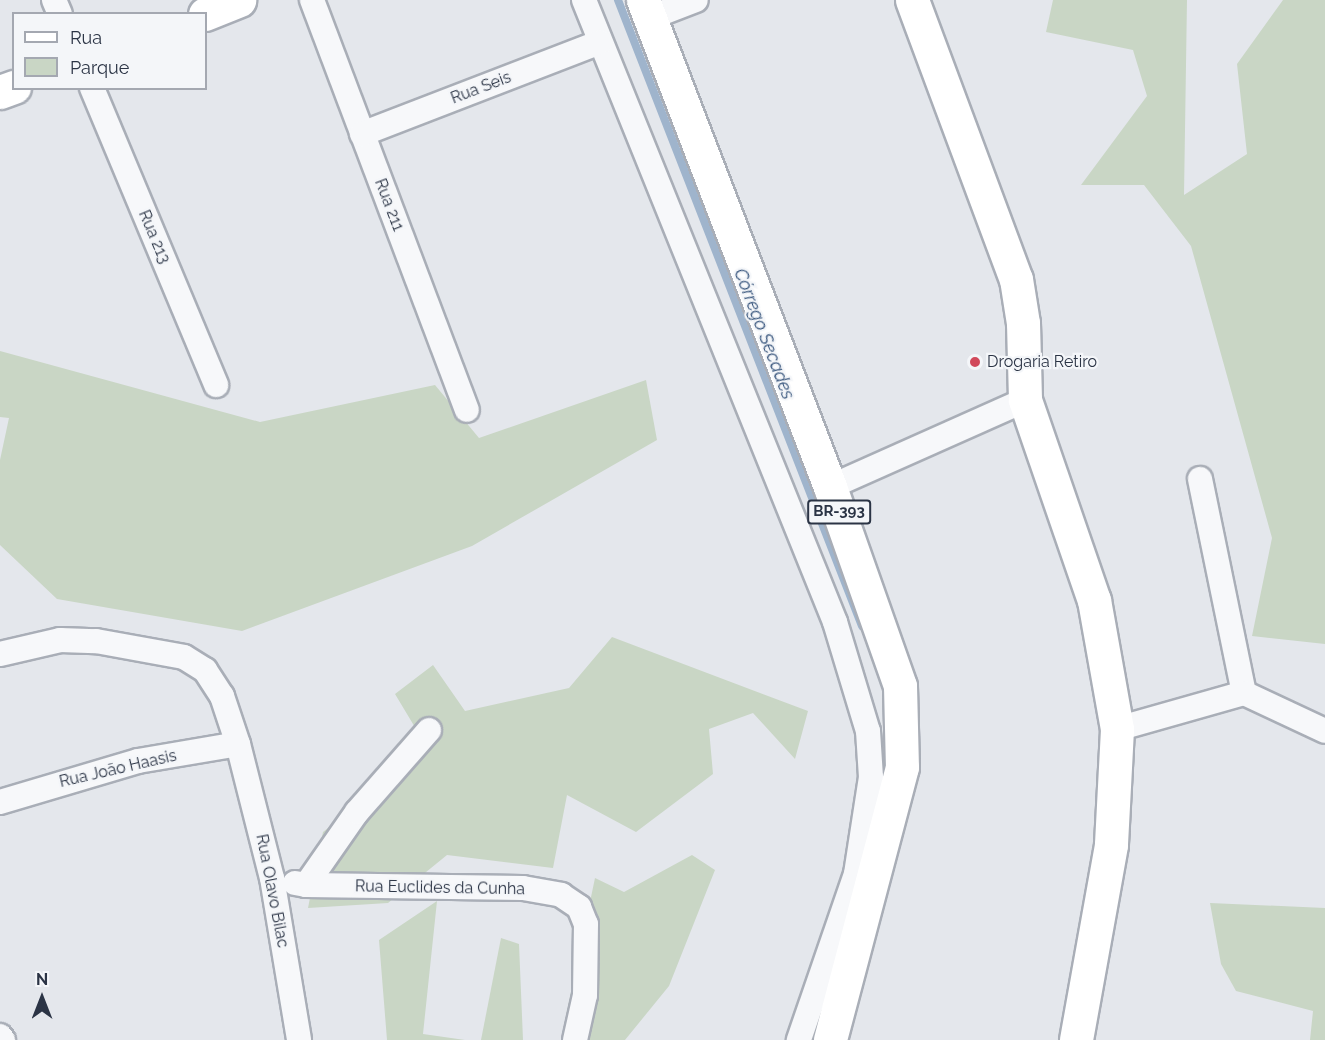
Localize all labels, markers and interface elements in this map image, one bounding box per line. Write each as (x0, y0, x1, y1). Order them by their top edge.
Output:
legend (12, 12, 207, 90)
text: Rua (70, 27, 102, 48)
text: Parque (70, 57, 129, 78)
street label: Rua Seis (448, 68, 514, 108)
street label: Rua 211 (370, 176, 408, 234)
street label: Rua 213 (134, 207, 174, 267)
water label: Córrego Secades (729, 265, 799, 403)
place label: Drogaria Retiro (987, 352, 1097, 372)
marker: Drogaria Retiro (968, 355, 982, 369)
road number: BR-393 (806, 500, 872, 524)
street label: Rua João Haasis (57, 746, 179, 792)
street label: Rua Olavo Bilac (252, 833, 292, 949)
street label: Rua Euclides da Cunha (355, 877, 525, 899)
north arrow (12, 968, 72, 1028)
text: N (36, 970, 48, 989)

